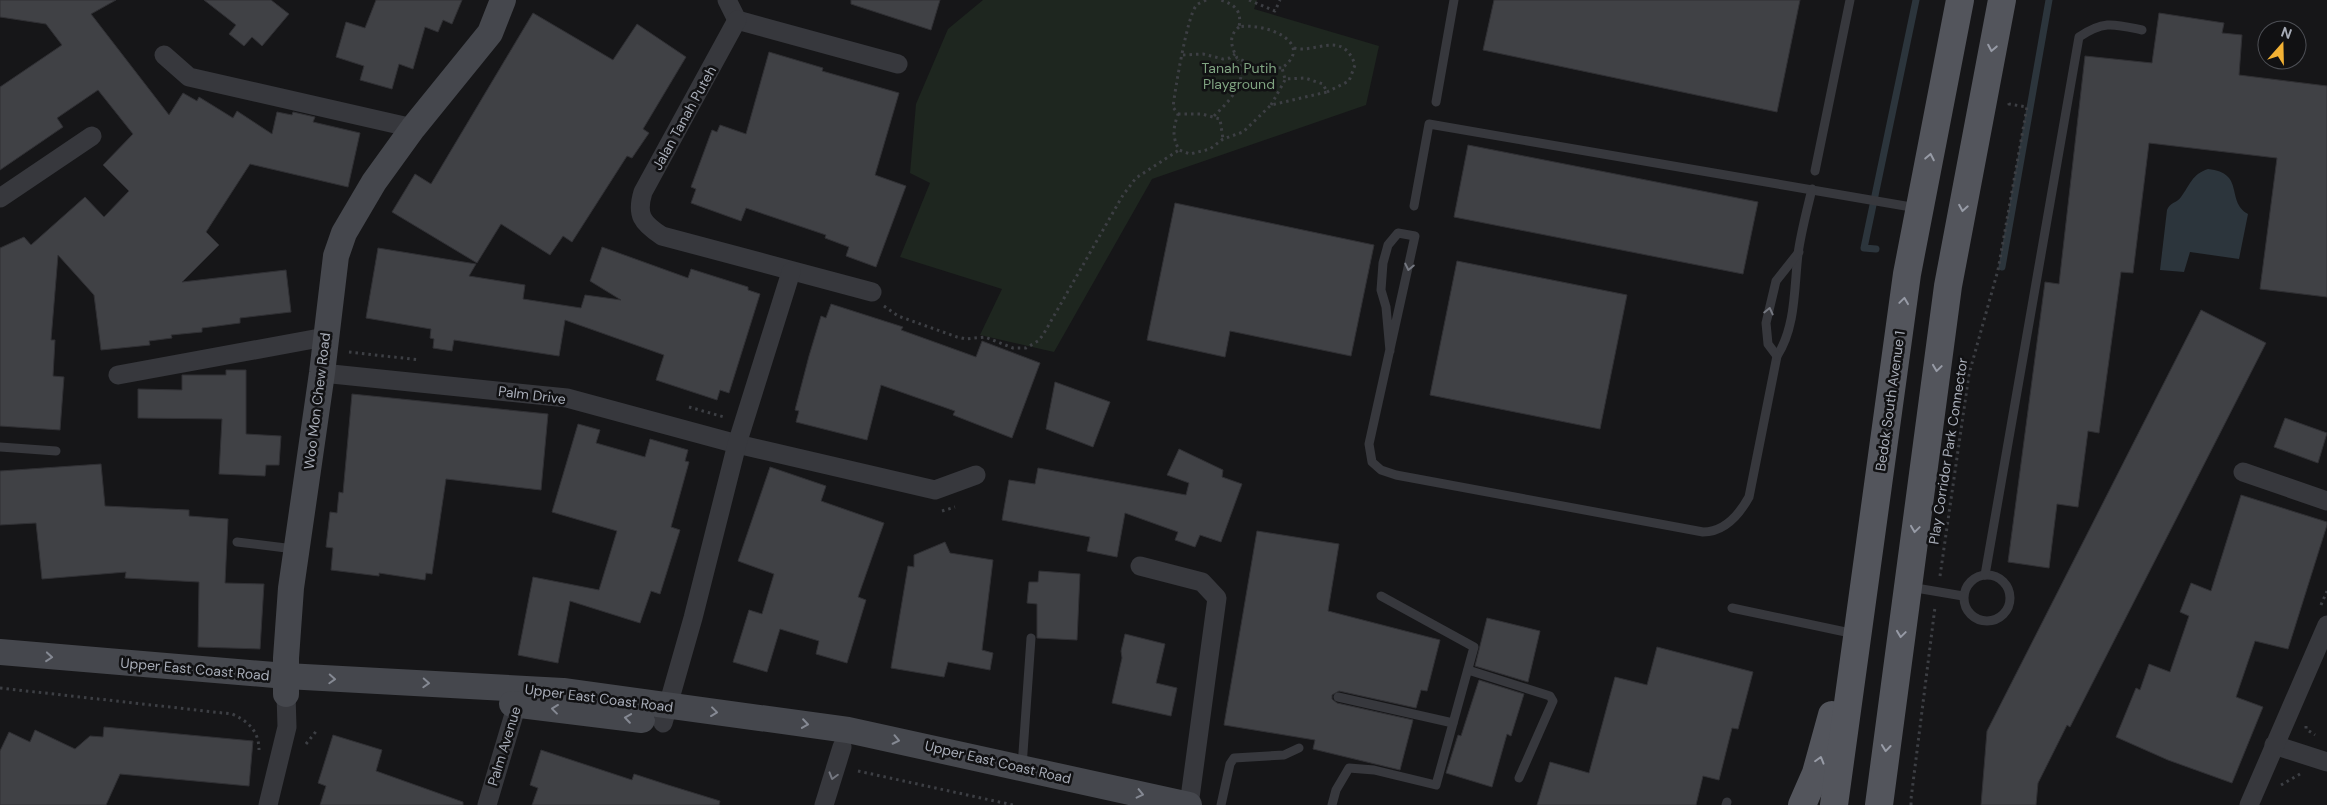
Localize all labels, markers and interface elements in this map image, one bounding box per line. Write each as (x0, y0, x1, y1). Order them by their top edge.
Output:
north arrow (2257, 20, 2307, 70)
text: N (2279, 23, 2294, 43)
one-way arrow (1987, 43, 1998, 52)
park label: Tanah Putih Playground (1202, 59, 1276, 93)
street label: Jalan Tanah Puteh (648, 63, 720, 173)
one-way arrow (1924, 153, 1935, 162)
one-way arrow (1958, 203, 1968, 212)
one-way arrow (1404, 262, 1414, 271)
one-way arrow (1898, 296, 1908, 305)
one-way arrow (1763, 307, 1774, 316)
street label: Bedok South Avenue 1 (1871, 330, 1909, 472)
street label: Woo Mon Chew Road (300, 332, 334, 470)
street label: Play Corridor Park Connector (1924, 356, 1972, 546)
one-way arrow (1932, 364, 1943, 372)
street label: Palm Drive (497, 382, 567, 408)
one-way arrow (1911, 525, 1921, 533)
one-way arrow (1896, 631, 1907, 639)
one-way arrow (45, 651, 53, 662)
street label: Upper East Coast Road (120, 654, 270, 684)
one-way arrow (328, 673, 336, 684)
one-way arrow (422, 678, 430, 689)
street label: Upper East Coast Road (524, 680, 674, 716)
street label: Palm Avenue (483, 704, 525, 788)
one-way arrow (550, 704, 558, 715)
one-way arrow (711, 706, 719, 717)
one-way arrow (623, 714, 632, 724)
one-way arrow (801, 718, 809, 728)
one-way arrow (892, 734, 900, 745)
street label: Upper East Coast Road (923, 736, 1073, 788)
one-way arrow (1881, 745, 1892, 753)
one-way arrow (1814, 756, 1824, 764)
one-way arrow (828, 771, 838, 779)
one-way arrow (1135, 788, 1144, 799)

